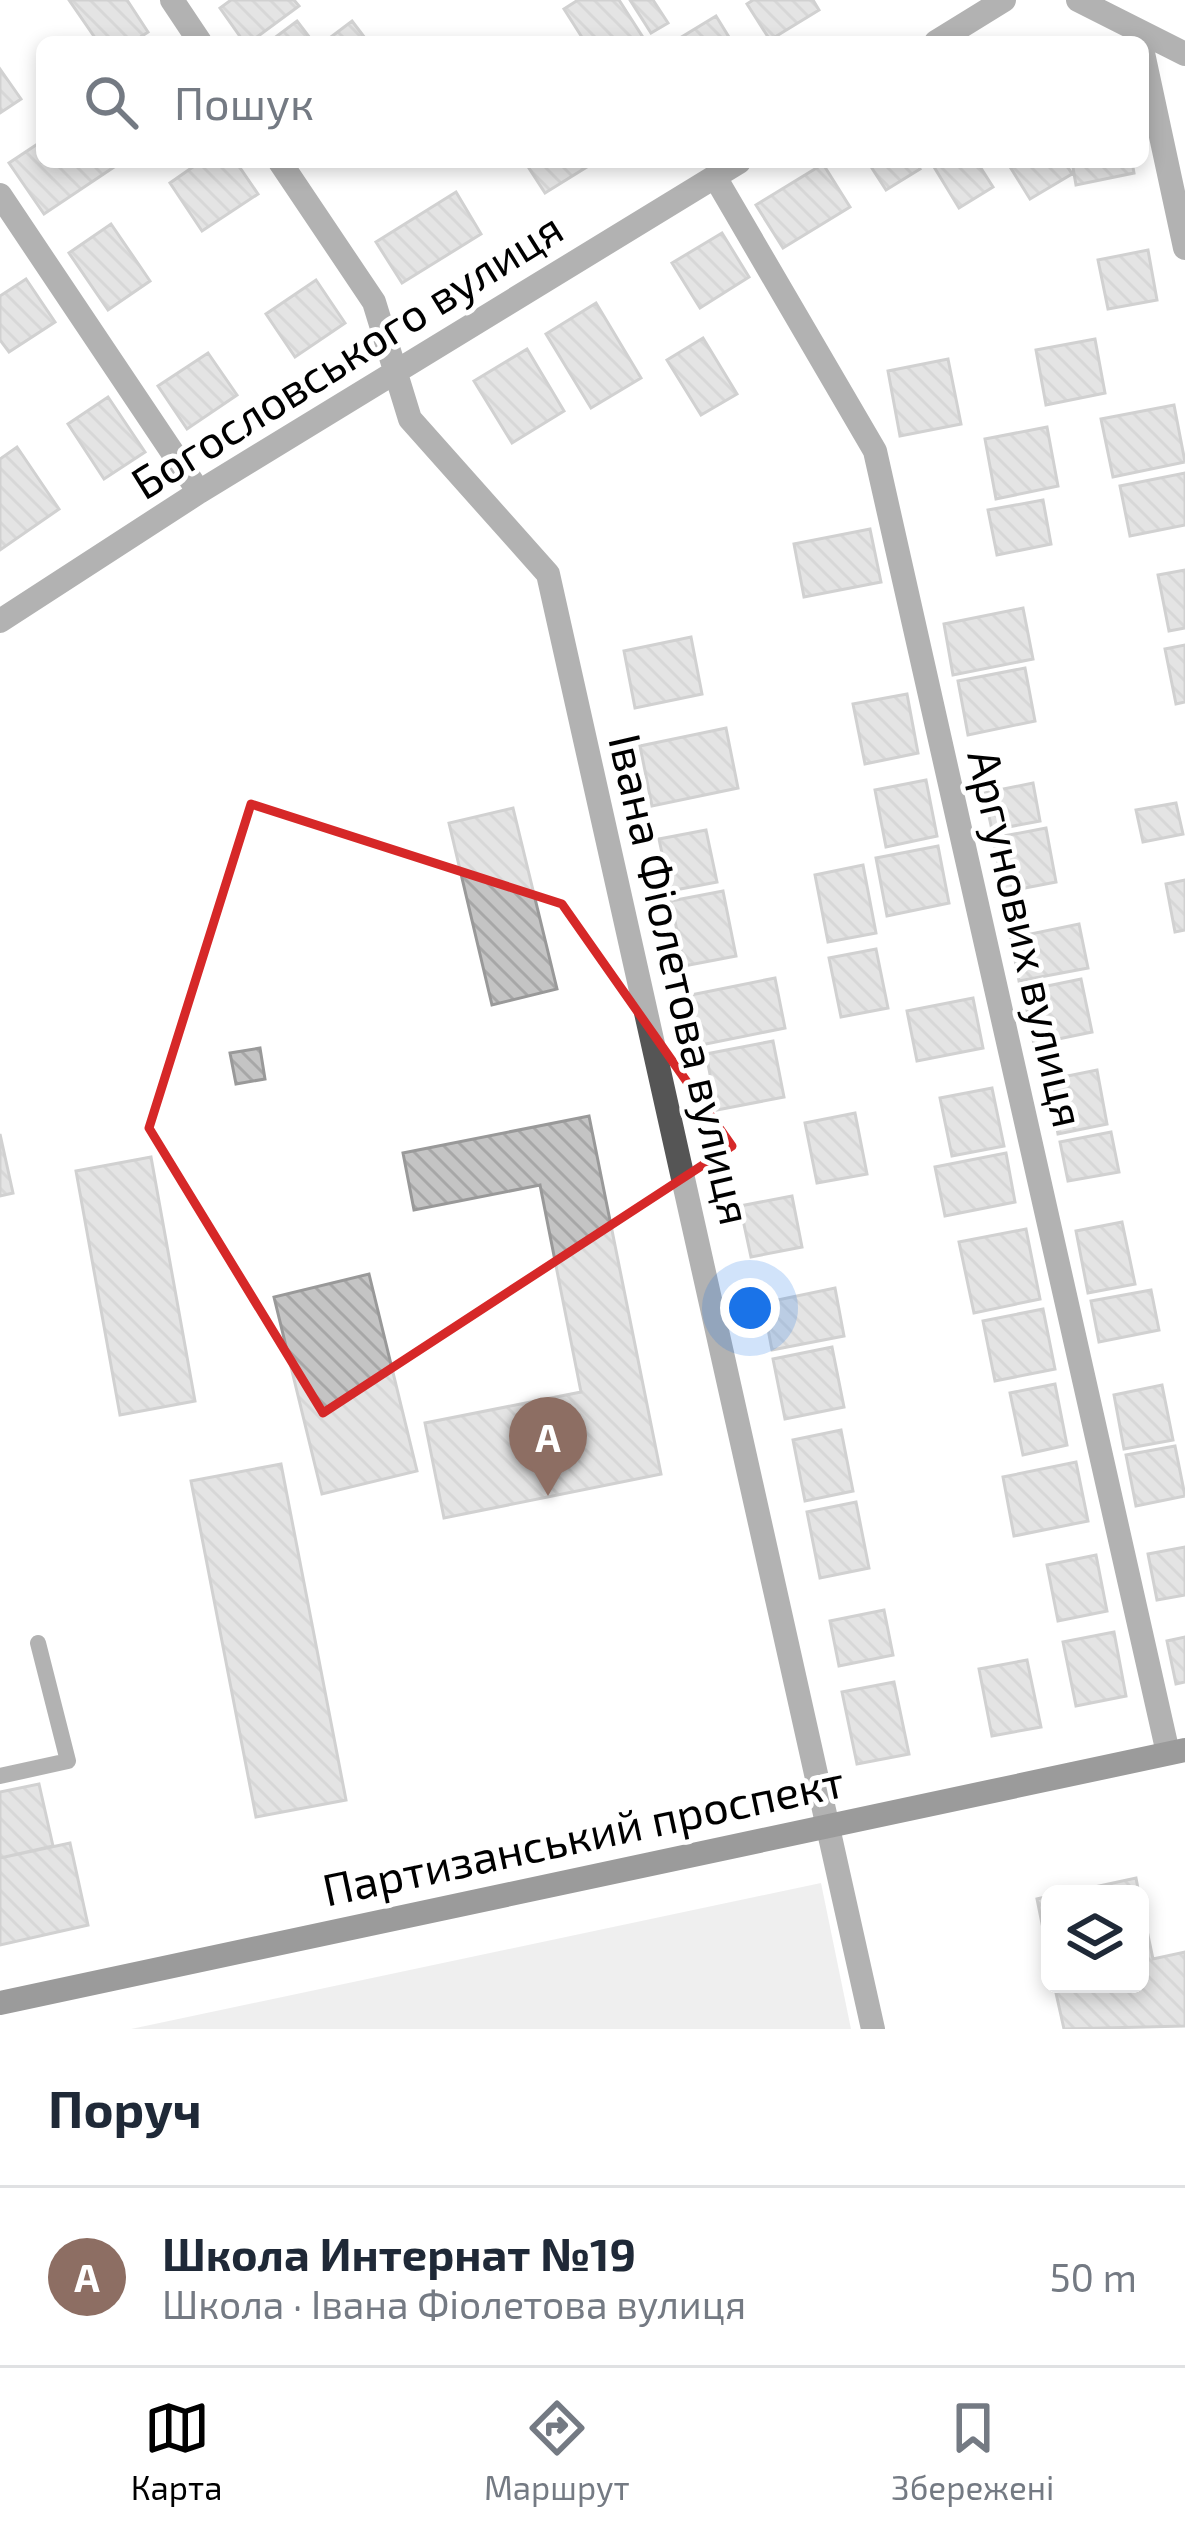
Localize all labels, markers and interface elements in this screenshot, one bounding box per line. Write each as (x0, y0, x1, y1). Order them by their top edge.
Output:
search box (36, 36, 1149, 168)
icon: search (78, 69, 144, 135)
text: Пошук (174, 75, 314, 129)
street label: Богословського вулиця (121, 199, 572, 510)
street label: Івана Фіолетова вулиця (598, 728, 765, 1230)
street label: Аргунових вулиця (957, 744, 1098, 1132)
your location (720, 1278, 780, 1338)
pin: A (509, 1397, 587, 1496)
street label: Партизанський проспект (317, 1752, 849, 1916)
map controls (1041, 1885, 1149, 1993)
button: layers (1041, 1885, 1149, 1993)
text: Поруч (48, 2077, 202, 2138)
text: Школа Интернат №19 (162, 2226, 636, 2280)
text: A (74, 2253, 100, 2300)
text: 50 m (1050, 2253, 1137, 2300)
text: Школа · Івана Фіолетова вулиця (162, 2280, 746, 2327)
tab: Карта (131, 2395, 222, 2507)
tab: Маршрут (484, 2395, 630, 2507)
tab: Збережені (891, 2395, 1054, 2507)

